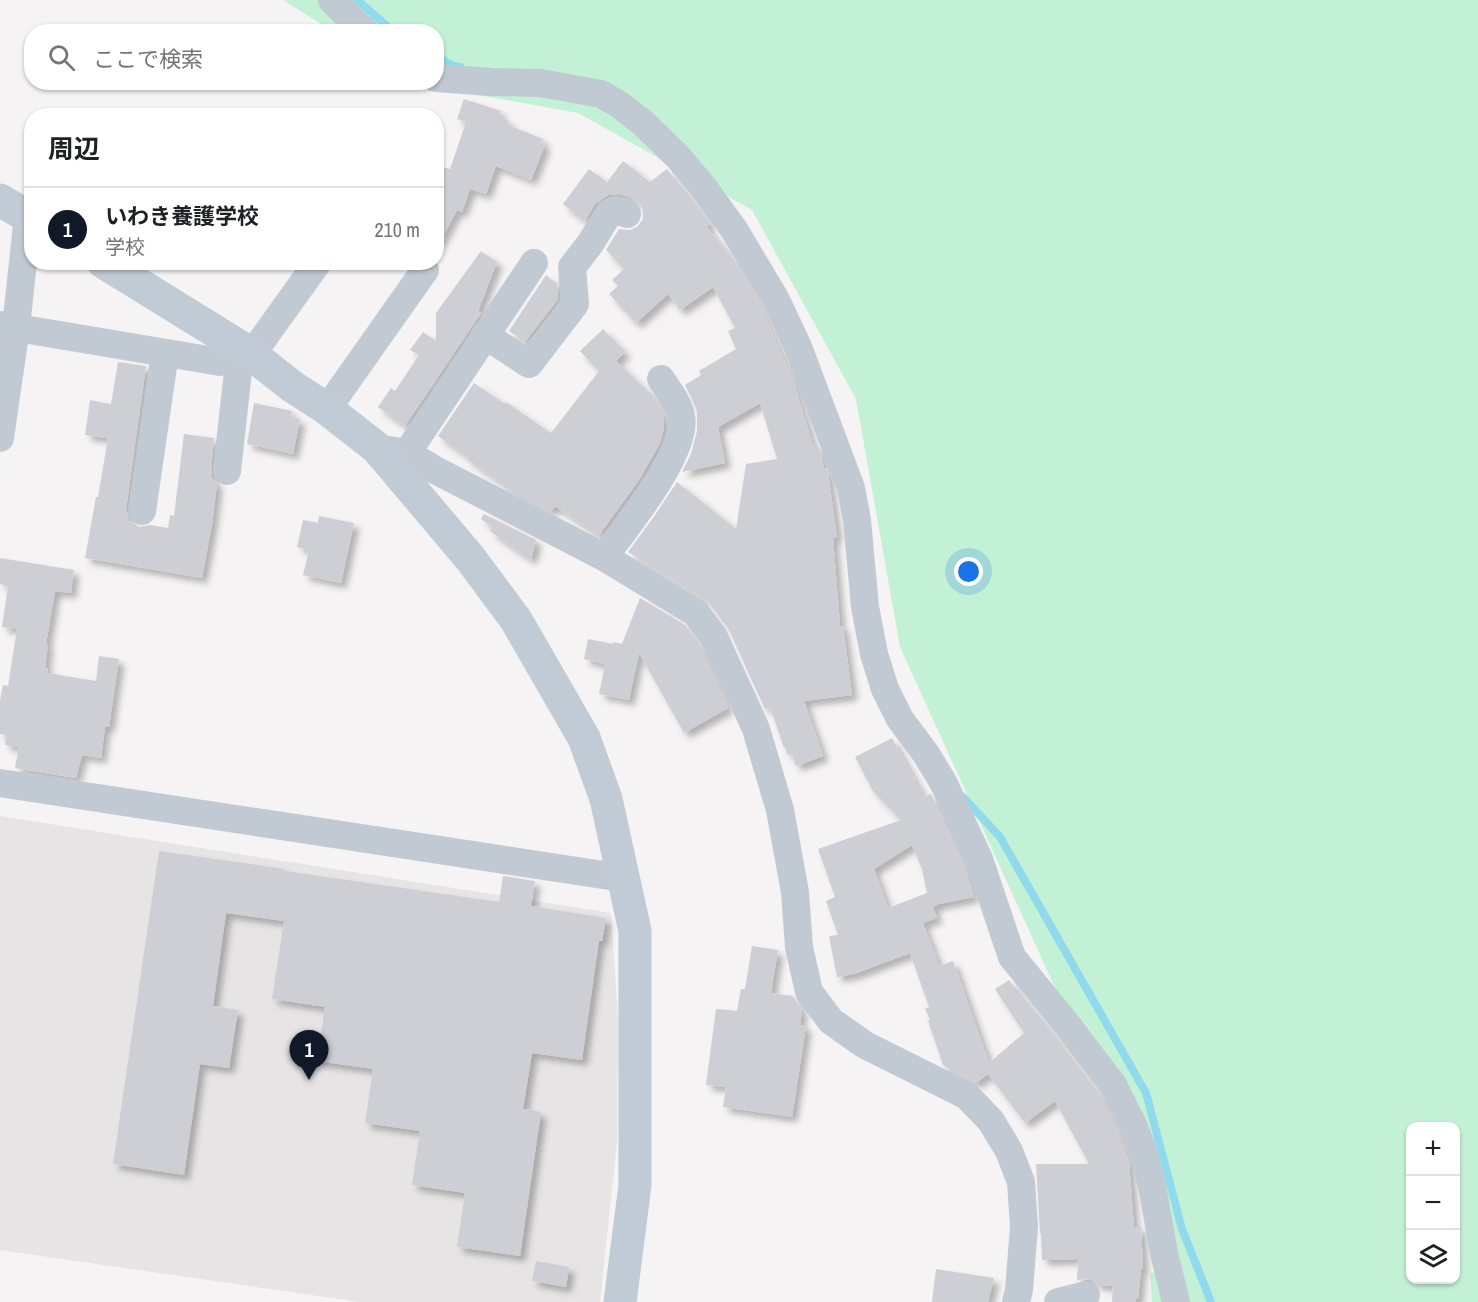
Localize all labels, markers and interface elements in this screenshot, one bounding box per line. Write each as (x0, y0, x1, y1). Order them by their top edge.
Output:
search box (24, 24, 444, 90)
icon: search (45, 41, 78, 74)
text: ここで検索 (93, 44, 203, 74)
text: 周辺 (48, 131, 100, 166)
text: いわき養護学校 (105, 201, 259, 231)
text: 1 (63, 216, 72, 243)
text: 210 m (374, 216, 420, 243)
text: 学校 (105, 233, 145, 260)
your location (954, 557, 983, 586)
pin: 1 (290, 1030, 328, 1080)
map controls (1406, 1122, 1460, 1284)
button: + (1406, 1122, 1460, 1176)
button: − (1406, 1176, 1460, 1230)
button: layers (1406, 1230, 1460, 1284)

